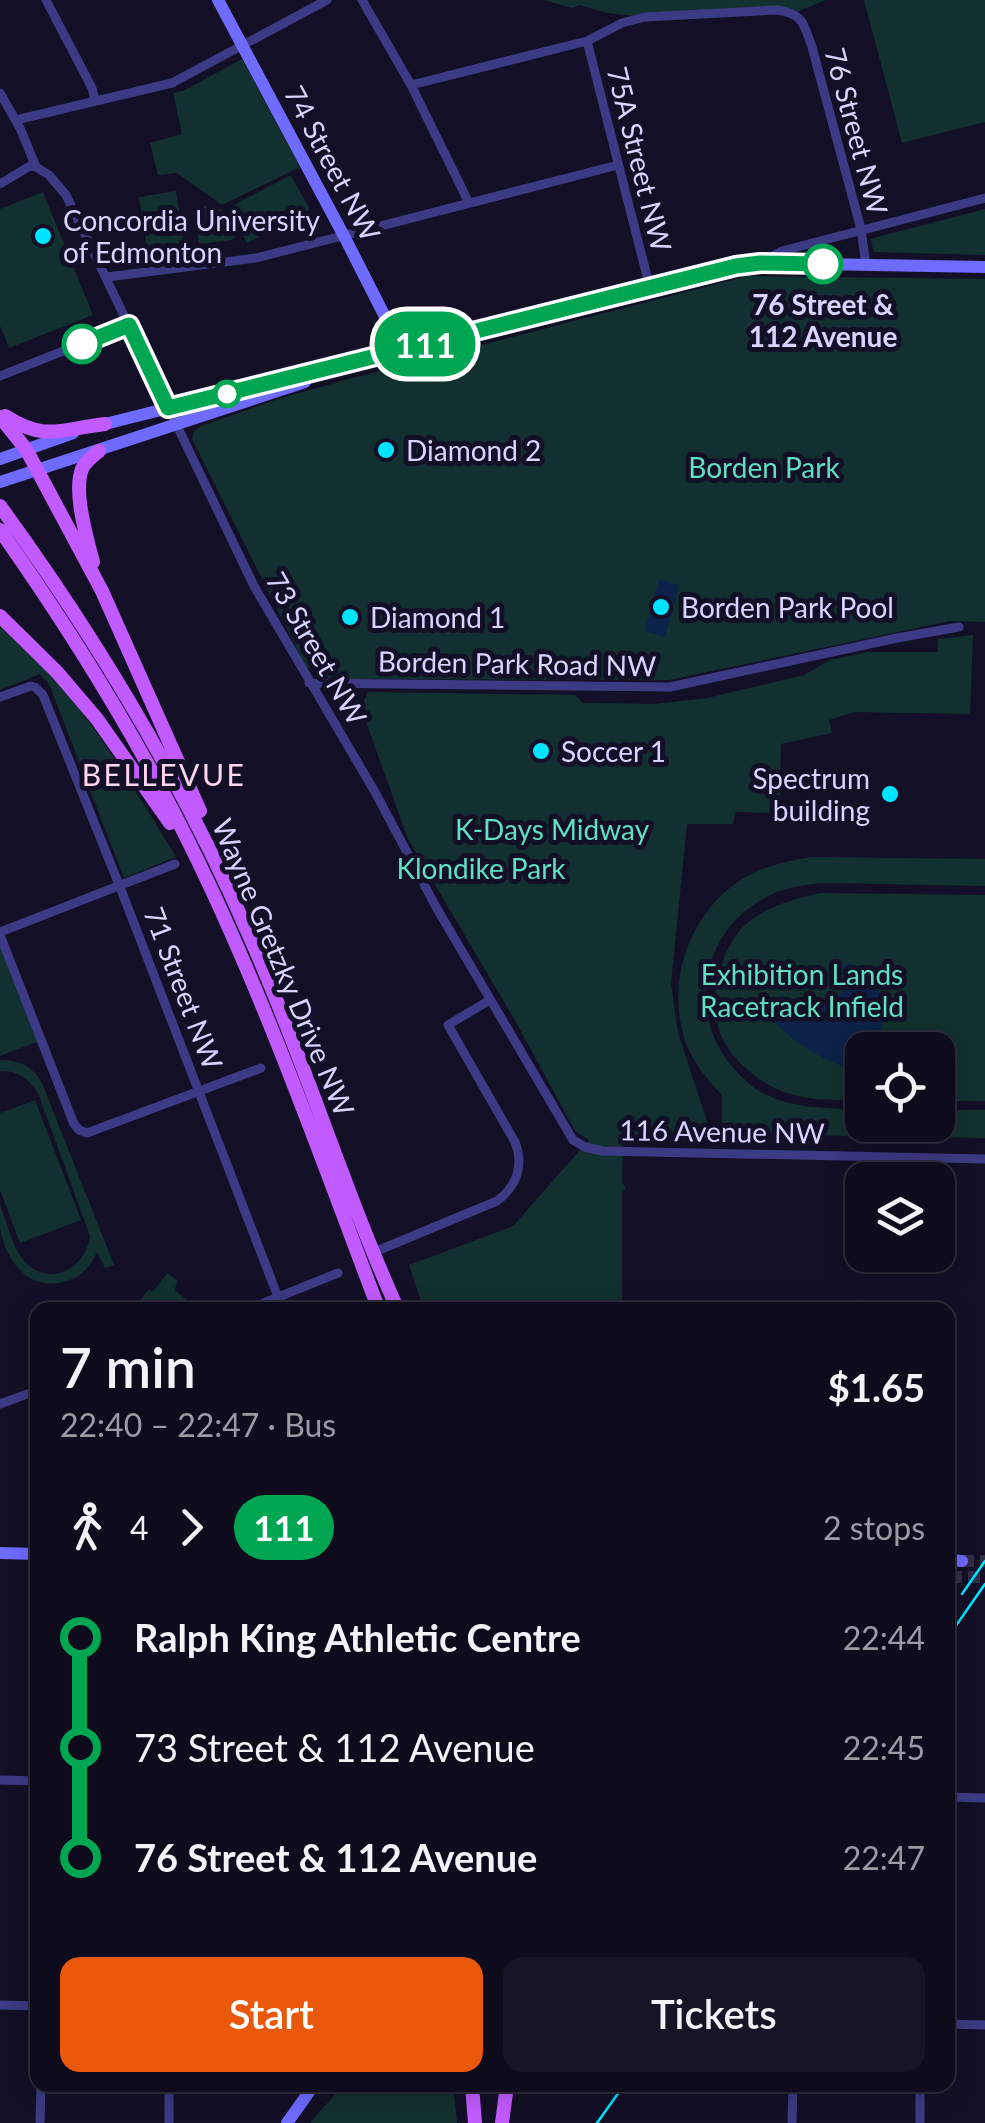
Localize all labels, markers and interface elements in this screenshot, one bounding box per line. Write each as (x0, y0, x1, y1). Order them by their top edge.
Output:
street label: 76 Street NW (818, 44, 896, 218)
street label: 75A Street NW (601, 63, 679, 255)
street label: 74 Street NW (278, 80, 388, 246)
place label: Concordia University of Edmonton (63, 203, 320, 269)
marker: Concordia University of Edmonton (32, 225, 54, 247)
marker: 76 Street & 112 Avenue (804, 245, 842, 283)
place label: 76 Street & 112 Avenue (749, 287, 897, 353)
line badge: 111 (368, 312, 482, 376)
text: 111 (395, 323, 455, 365)
unlabelled marker (63, 325, 101, 363)
unlabelled marker (214, 381, 240, 407)
place label: Diamond 2 (406, 433, 541, 467)
marker: Diamond 2 (375, 439, 397, 461)
park label: Borden Park (688, 450, 840, 484)
street label: 73 Street NW (260, 565, 374, 731)
place label: Borden Park Pool (681, 590, 894, 624)
marker: Borden Park Pool (650, 596, 672, 618)
place label: Diamond 1 (370, 600, 505, 634)
marker: Diamond 1 (339, 606, 361, 628)
street label: Borden Park Road NW (378, 644, 656, 682)
place label: Soccer 1 (561, 734, 666, 768)
marker: Soccer 1 (530, 740, 552, 762)
district label: BELLEVUE (82, 756, 246, 792)
place label: Spectrum building (752, 761, 870, 827)
marker: Spectrum building (879, 783, 901, 805)
park label: K-Days Midway (455, 812, 650, 846)
street label: Wayne Gretzky Drive NW (206, 813, 362, 1121)
park label: Klondike Park (396, 851, 566, 885)
street label: 71 Street NW (138, 902, 230, 1074)
park label: Exhibition Lands Racetrack Infield (700, 957, 904, 1023)
map controls (845, 1032, 955, 1272)
button: locate (845, 1032, 955, 1142)
street label: 116 Avenue NW (619, 1112, 825, 1150)
button: layers (845, 1162, 955, 1272)
text: 7 min (60, 1334, 196, 1400)
text: $1.65 (828, 1364, 925, 1410)
text: 22:40 – 22:47 · Bus (60, 1405, 336, 1444)
icon: walk (60, 1500, 115, 1555)
icon: forward (164, 1500, 219, 1555)
text: 111 (254, 1506, 314, 1548)
text: 4 (130, 1508, 149, 1547)
text: 2 stops (823, 1508, 925, 1547)
text: Ralph King Athletic Centre (134, 1614, 581, 1660)
text: 22:44 (843, 1618, 925, 1657)
text: 73 Street & 112 Avenue (134, 1724, 535, 1770)
text: 22:45 (843, 1728, 925, 1767)
text: 76 Street & 112 Avenue (134, 1834, 537, 1880)
text: 22:47 (843, 1838, 925, 1877)
button: Start (60, 1957, 483, 2072)
button: Tickets (503, 1957, 925, 2072)

